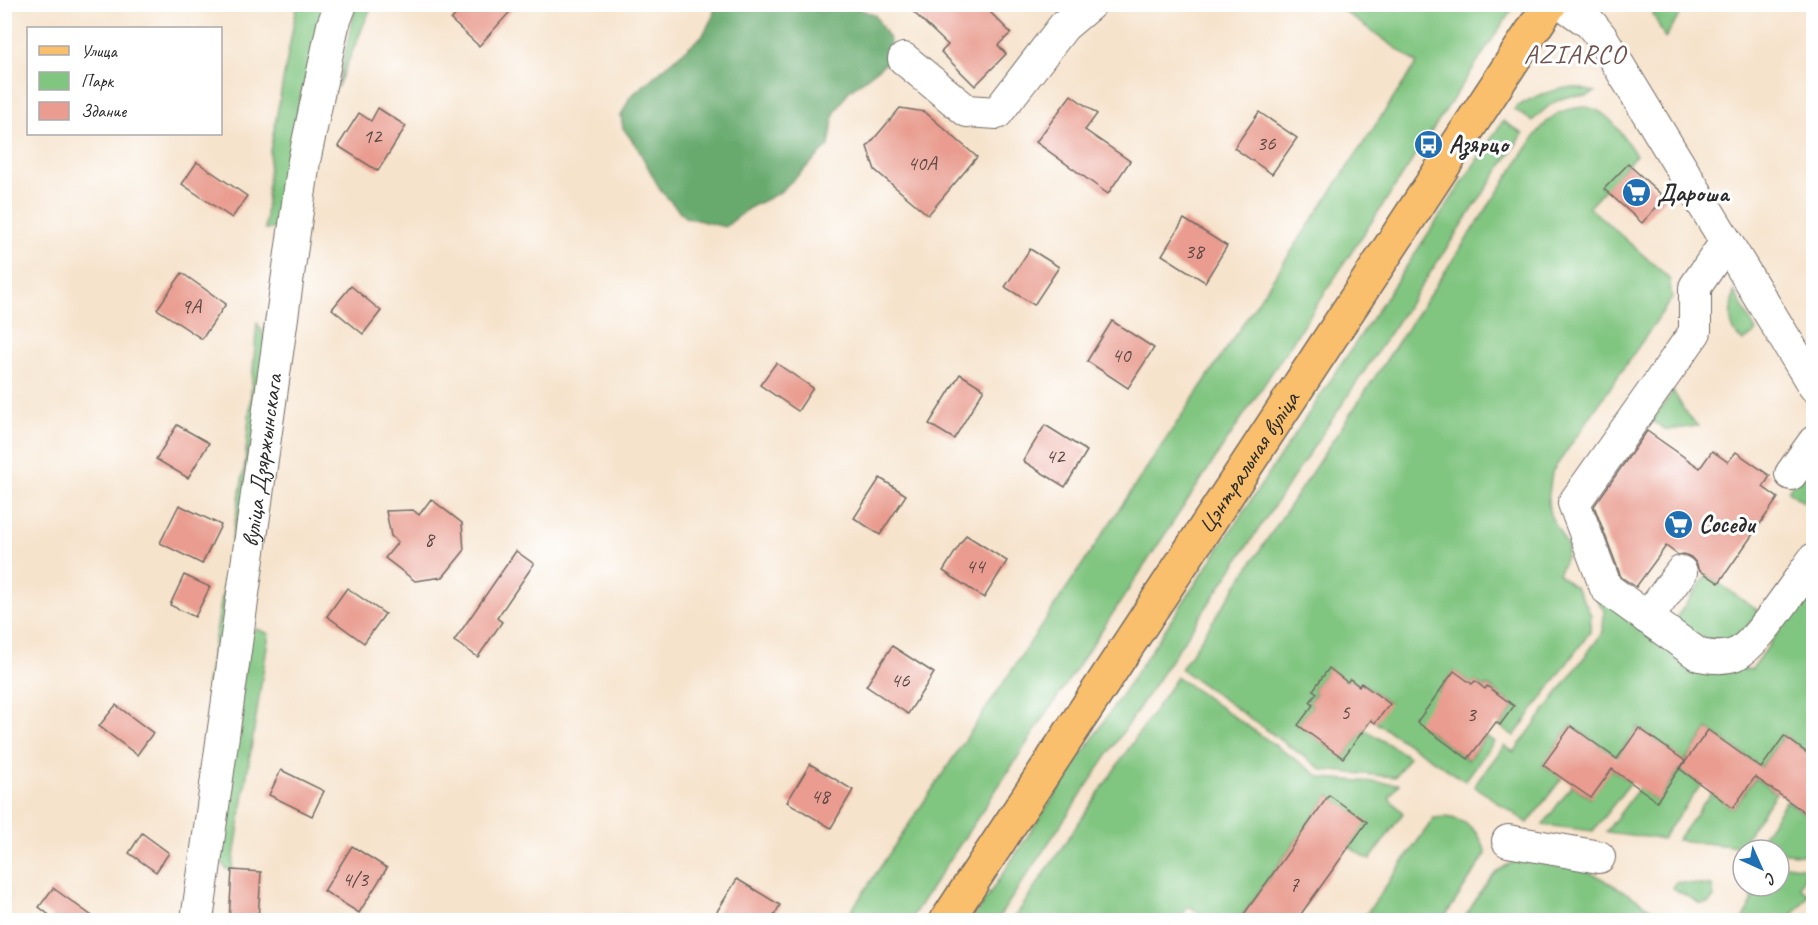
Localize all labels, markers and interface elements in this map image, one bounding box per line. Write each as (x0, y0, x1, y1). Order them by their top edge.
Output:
legend (27, 27, 222, 135)
district label: AZIARCO (1524, 37, 1627, 71)
text: Улица (81, 40, 118, 62)
text: Парк (81, 70, 115, 92)
text: Здание (81, 100, 127, 122)
house number: 12 (363, 123, 383, 149)
bus stop icon: Азярцо (1412, 128, 1444, 160)
place label: Азярцо (1449, 129, 1510, 160)
house number: 36 (1257, 130, 1276, 156)
house number: 40А (907, 150, 938, 176)
supermarket icon: Дароша (1620, 177, 1652, 209)
place label: Дароша (1657, 178, 1731, 208)
house number: 38 (1185, 238, 1206, 264)
house number: 9А (181, 293, 202, 319)
house number: 40 (1112, 342, 1132, 368)
street label: вуліца Дзяржынскага (235, 371, 289, 549)
street label: Цэнтральная вуліца (1191, 384, 1307, 539)
house number: 42 (1046, 443, 1066, 469)
supermarket icon: Соседи (1662, 508, 1694, 540)
place label: Соседи (1699, 509, 1757, 539)
house number: 8 (424, 526, 436, 552)
house number: 44 (966, 553, 987, 579)
house number: 46 (891, 667, 910, 693)
house number: 5 (1340, 699, 1351, 725)
house number: 3 (1466, 701, 1477, 727)
house number: 48 (811, 783, 832, 809)
north arrow (1731, 838, 1791, 898)
house number: 4/3 (342, 866, 369, 892)
text: С (1760, 868, 1781, 889)
house number: 7 (1289, 871, 1300, 897)

